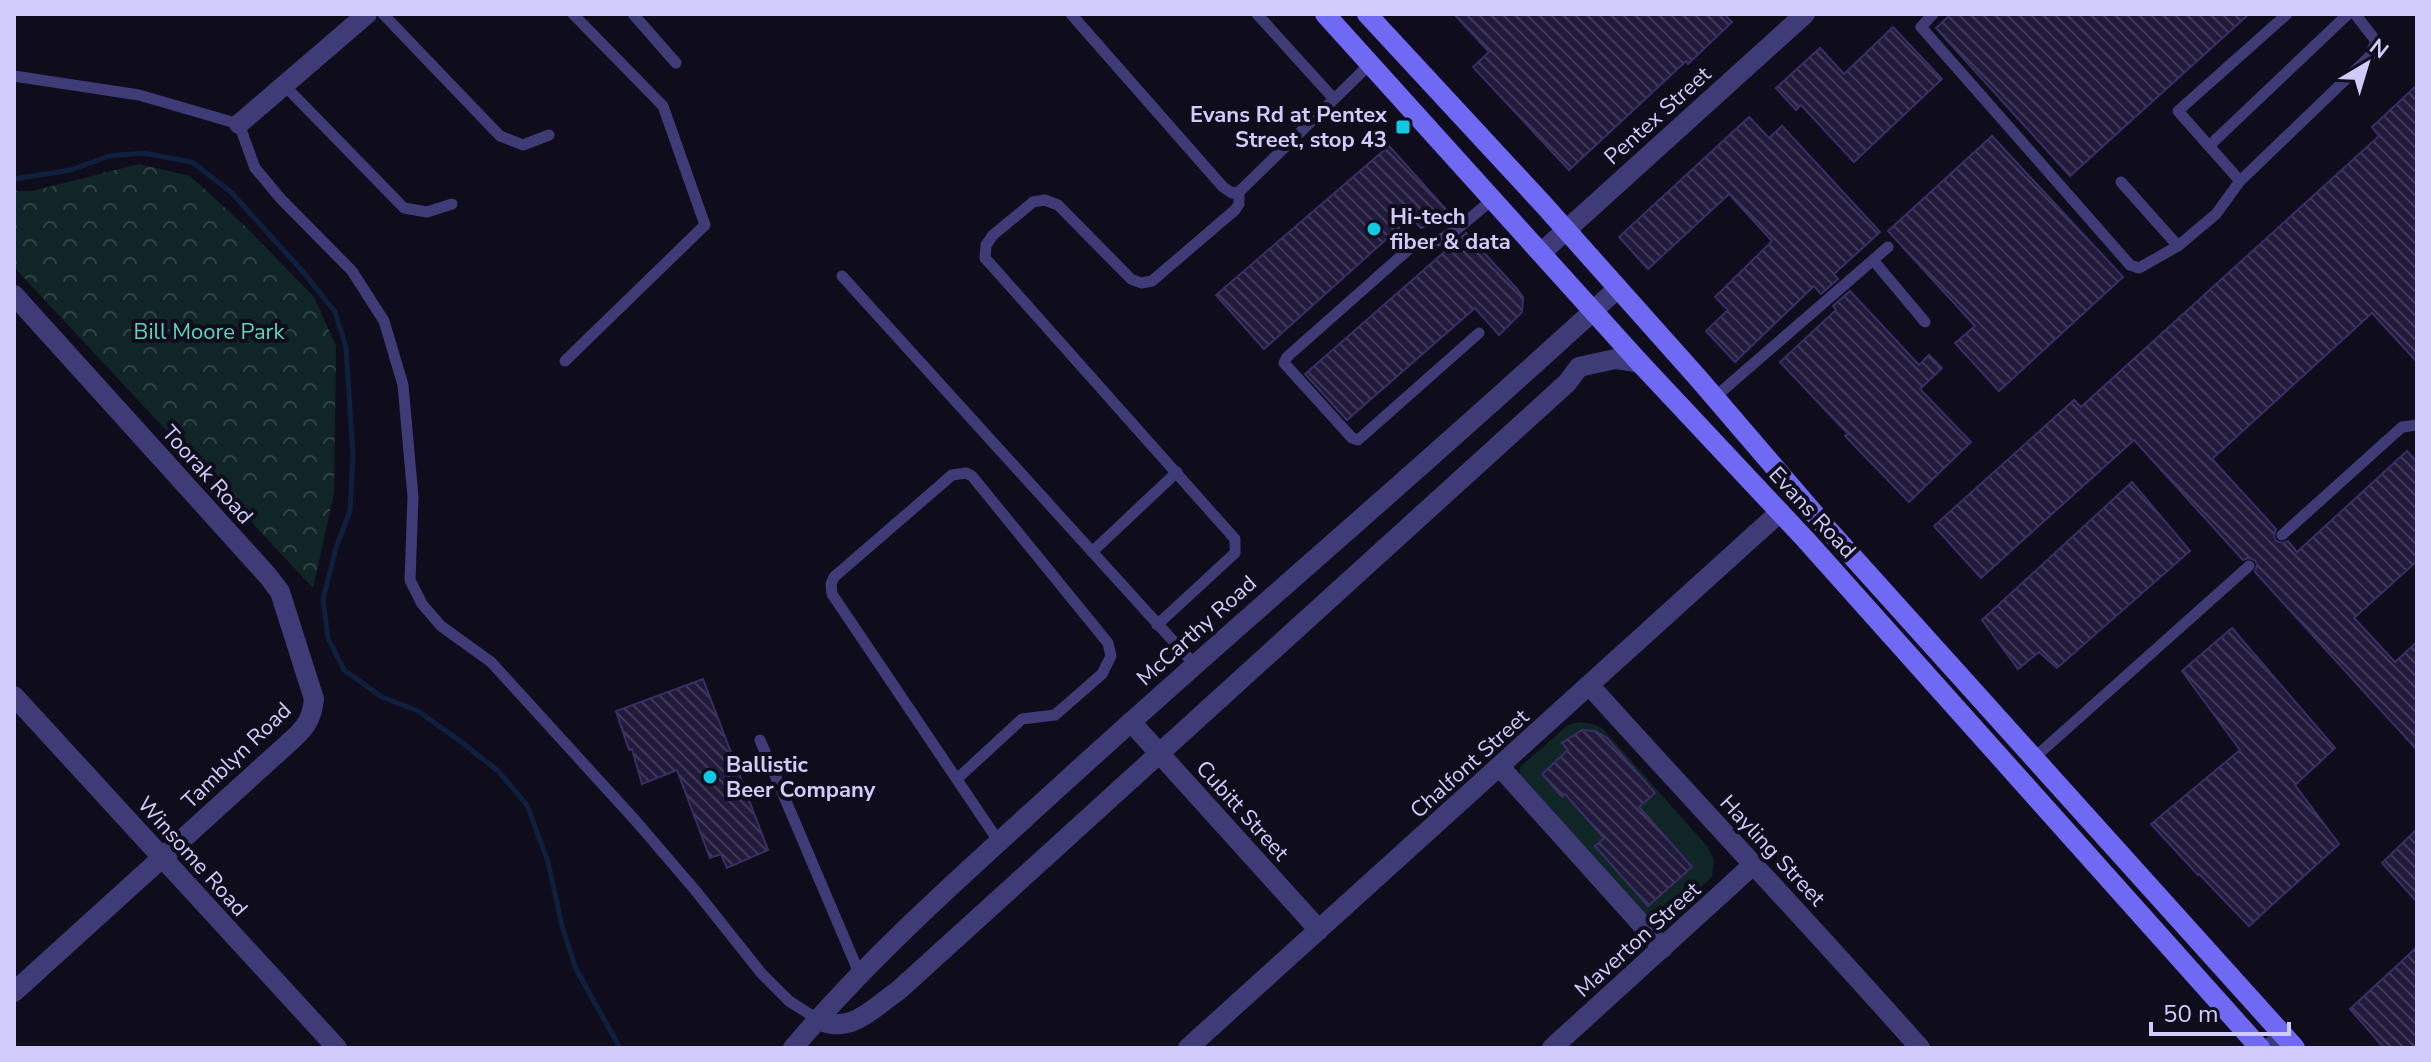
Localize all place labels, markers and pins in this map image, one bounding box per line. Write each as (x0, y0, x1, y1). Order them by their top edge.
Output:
place label: Evans Rd at Pentex Street, stop 43 (1190, 100, 1388, 155)
marker: Evans Rd at Pentex Street, stop 43 (1394, 118, 1412, 136)
place label: Hi-tech fiber & data (1390, 202, 1511, 257)
marker: Hi-tech fiber & data (1365, 220, 1383, 238)
place label: Ballistic Beer Company (726, 750, 876, 805)
marker: Ballistic Beer Company (701, 768, 719, 786)

